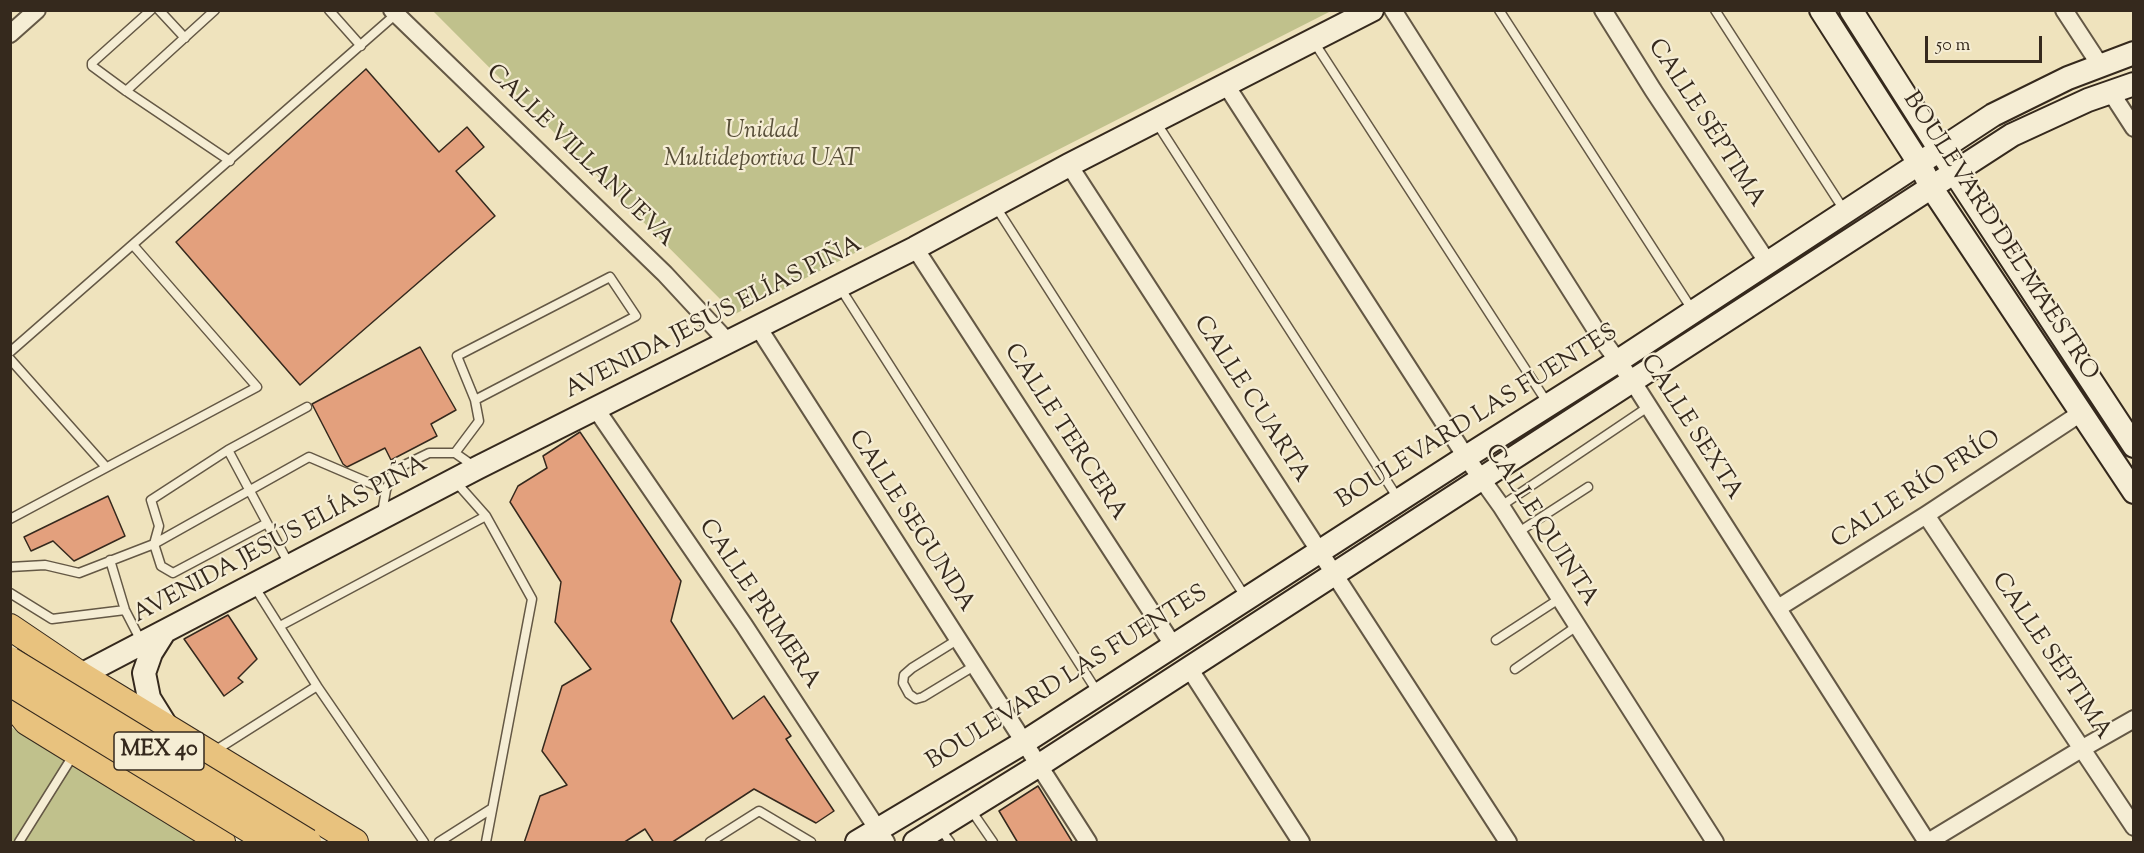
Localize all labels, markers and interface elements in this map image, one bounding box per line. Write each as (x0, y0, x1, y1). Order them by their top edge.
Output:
scale bar (1928, 24, 2045, 62)
text: 50 m (1936, 33, 1970, 59)
street label: CALLE SÉPTIMA (1640, 34, 1770, 214)
street label: CALLE VILLANUEVA (479, 60, 679, 254)
street label: BOULEVARD DEL MAESTRO (1895, 87, 2103, 387)
park label: Unidad Multideportiva UAT (664, 119, 860, 175)
street label: AVENIDA JESÚS ELÍAS PIÑA (561, 231, 867, 407)
street label: CALLE CUARTA (1185, 311, 1315, 489)
street label: BOULEVARD LAS FUENTES (1332, 319, 1624, 517)
street label: CALLE TERCERA (996, 339, 1132, 527)
street label: CALLE SEXTA (1632, 350, 1748, 506)
street label: CALLE SEGUNDA (841, 426, 979, 618)
street label: CALLE RÍO FRÍO (1827, 426, 2007, 556)
street label: CALLE QUINTA (1477, 440, 1603, 612)
street label: AVENIDA JESÚS ELÍAS PIÑA (129, 451, 433, 631)
street label: CALLE PRIMERA (691, 515, 825, 695)
street label: CALLE SÉPTIMA (1984, 568, 2116, 746)
street label: BOULEVARD LAS FUENTES (922, 580, 1214, 778)
road number: MEX 40 (114, 732, 204, 770)

